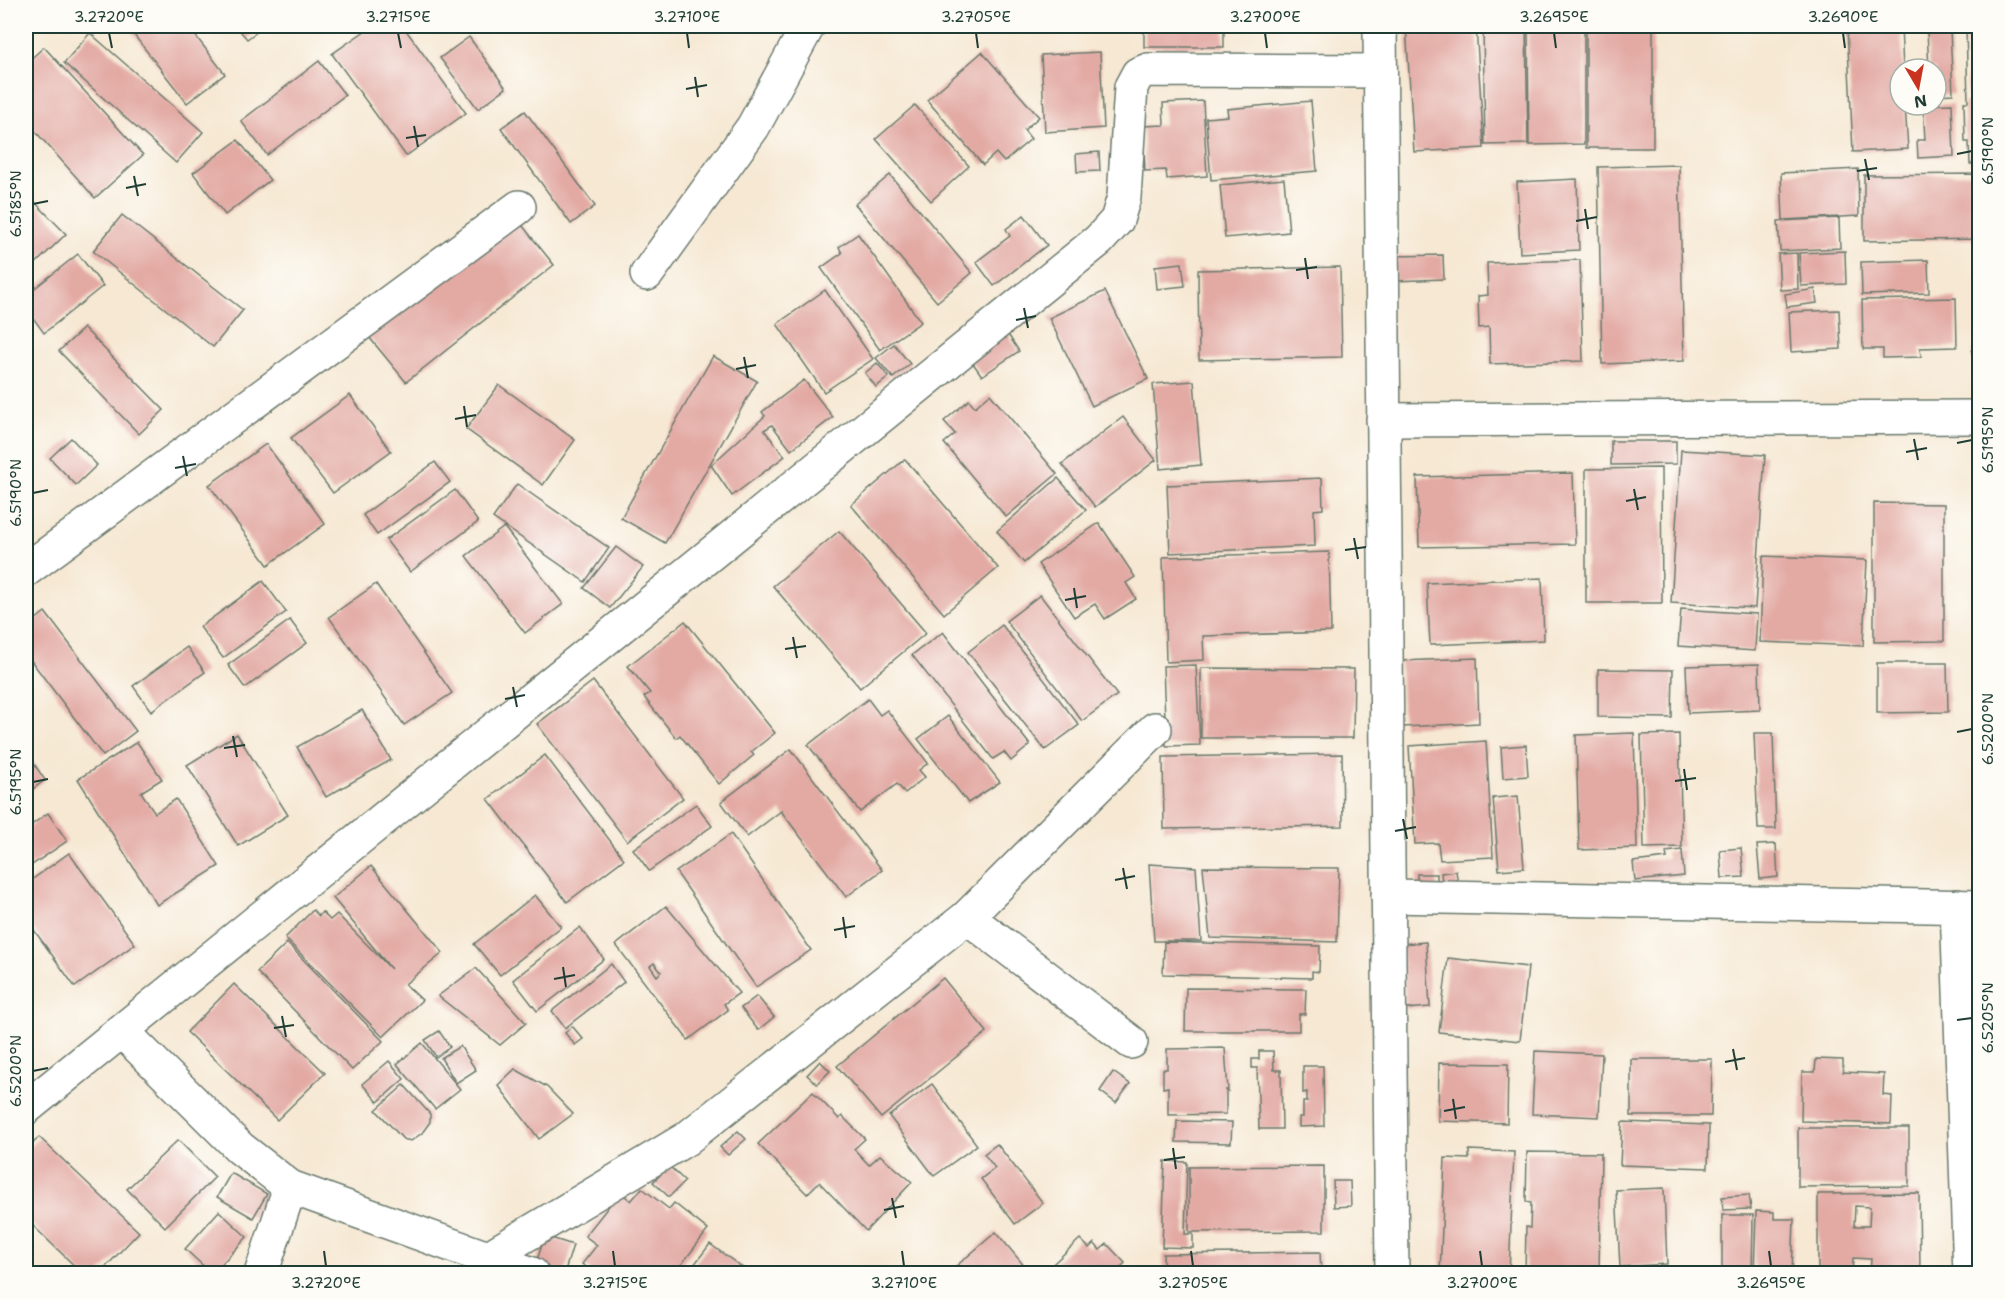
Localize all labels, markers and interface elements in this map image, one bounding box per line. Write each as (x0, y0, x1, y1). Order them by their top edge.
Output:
text: 3.2720°E (74, 7, 144, 27)
text: 3.2715°E (365, 7, 431, 27)
text: 3.2710°E (654, 7, 720, 27)
text: 3.2705°E (941, 7, 1011, 27)
text: 3.2700°E (1229, 7, 1301, 27)
text: 3.2695°E (1519, 7, 1589, 27)
text: 3.2690°E (1808, 7, 1878, 27)
north arrow (1888, 57, 1948, 117)
text: N (1912, 90, 1929, 113)
text: 6.5190°N (1978, 117, 1998, 185)
text: 6.5185°N (6, 170, 26, 238)
text: 6.5195°N (1978, 407, 1998, 473)
text: 6.5190°N (6, 459, 26, 527)
text: 6.5200°N (1978, 693, 1998, 765)
text: 6.5195°N (6, 749, 26, 815)
text: 6.5205°N (1978, 982, 1998, 1054)
text: 6.5200°N (6, 1035, 26, 1107)
text: 3.2720°E (291, 1273, 361, 1293)
text: 3.2715°E (582, 1273, 648, 1293)
text: 3.2710°E (871, 1273, 937, 1293)
text: 3.2705°E (1158, 1273, 1228, 1293)
text: 3.2700°E (1446, 1273, 1518, 1293)
text: 3.2695°E (1736, 1273, 1806, 1293)

